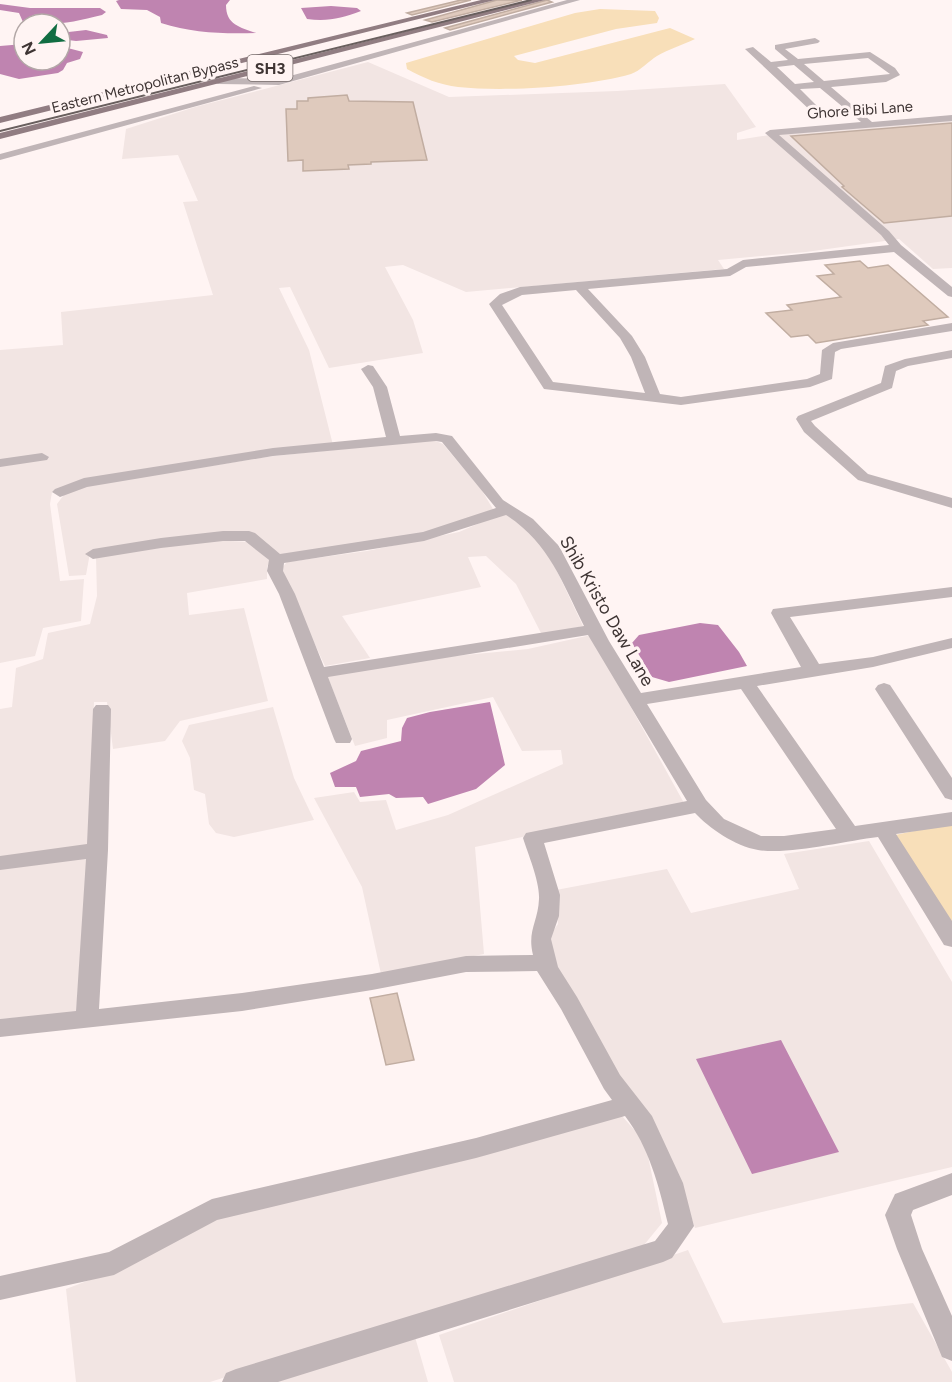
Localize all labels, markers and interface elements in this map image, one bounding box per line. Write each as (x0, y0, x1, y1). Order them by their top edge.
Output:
north arrow (12, 12, 72, 72)
text: N (18, 39, 40, 58)
street label: Eastern Metropolitan Bypass (50, 53, 240, 117)
road number: SH3 (248, 55, 292, 81)
street label: Ghore Bibi Lane (806, 97, 914, 123)
street label: Shib Kristo Daw Lane (555, 532, 659, 690)

